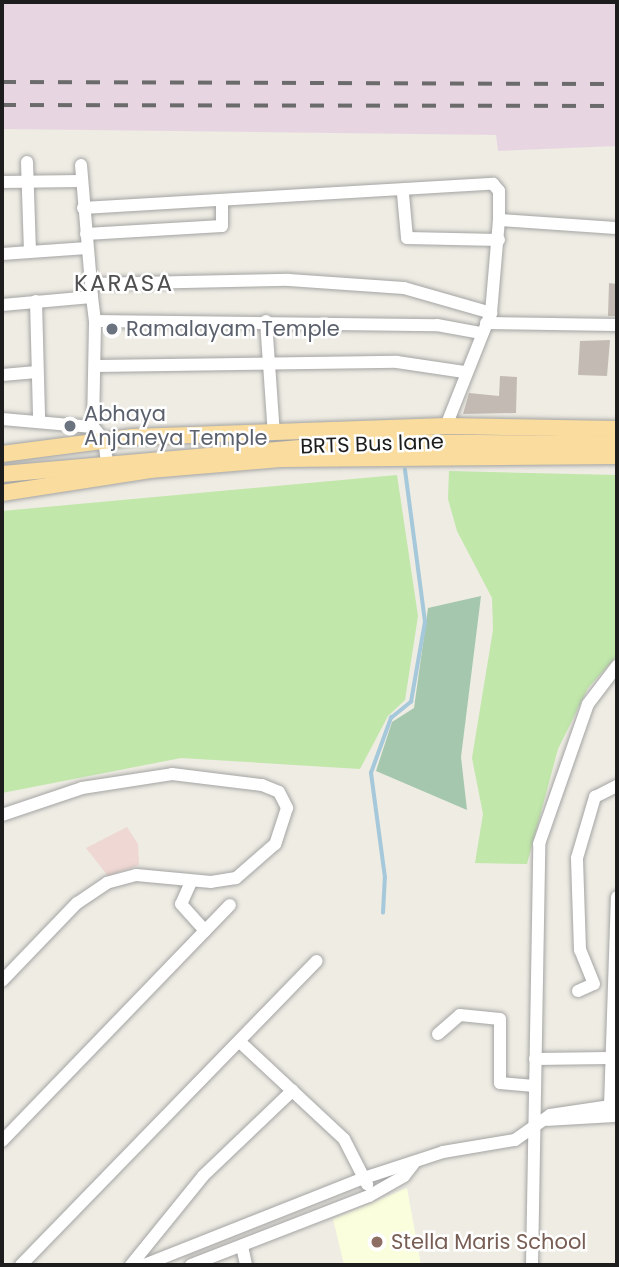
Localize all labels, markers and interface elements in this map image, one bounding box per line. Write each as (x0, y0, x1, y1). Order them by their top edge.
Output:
district label: KARASA (75, 269, 173, 297)
place label: Ramalayam Temple (126, 316, 340, 342)
marker: Ramalayam Temple (104, 321, 120, 337)
place label: Abhaya Anjaneya Temple (84, 401, 267, 451)
marker: Abhaya Anjaneya Temple (62, 418, 78, 434)
street label: BRTS Bus lane (300, 429, 444, 459)
place label: Stella Maris School (391, 1229, 587, 1255)
marker: Stella Maris School (369, 1234, 385, 1250)

